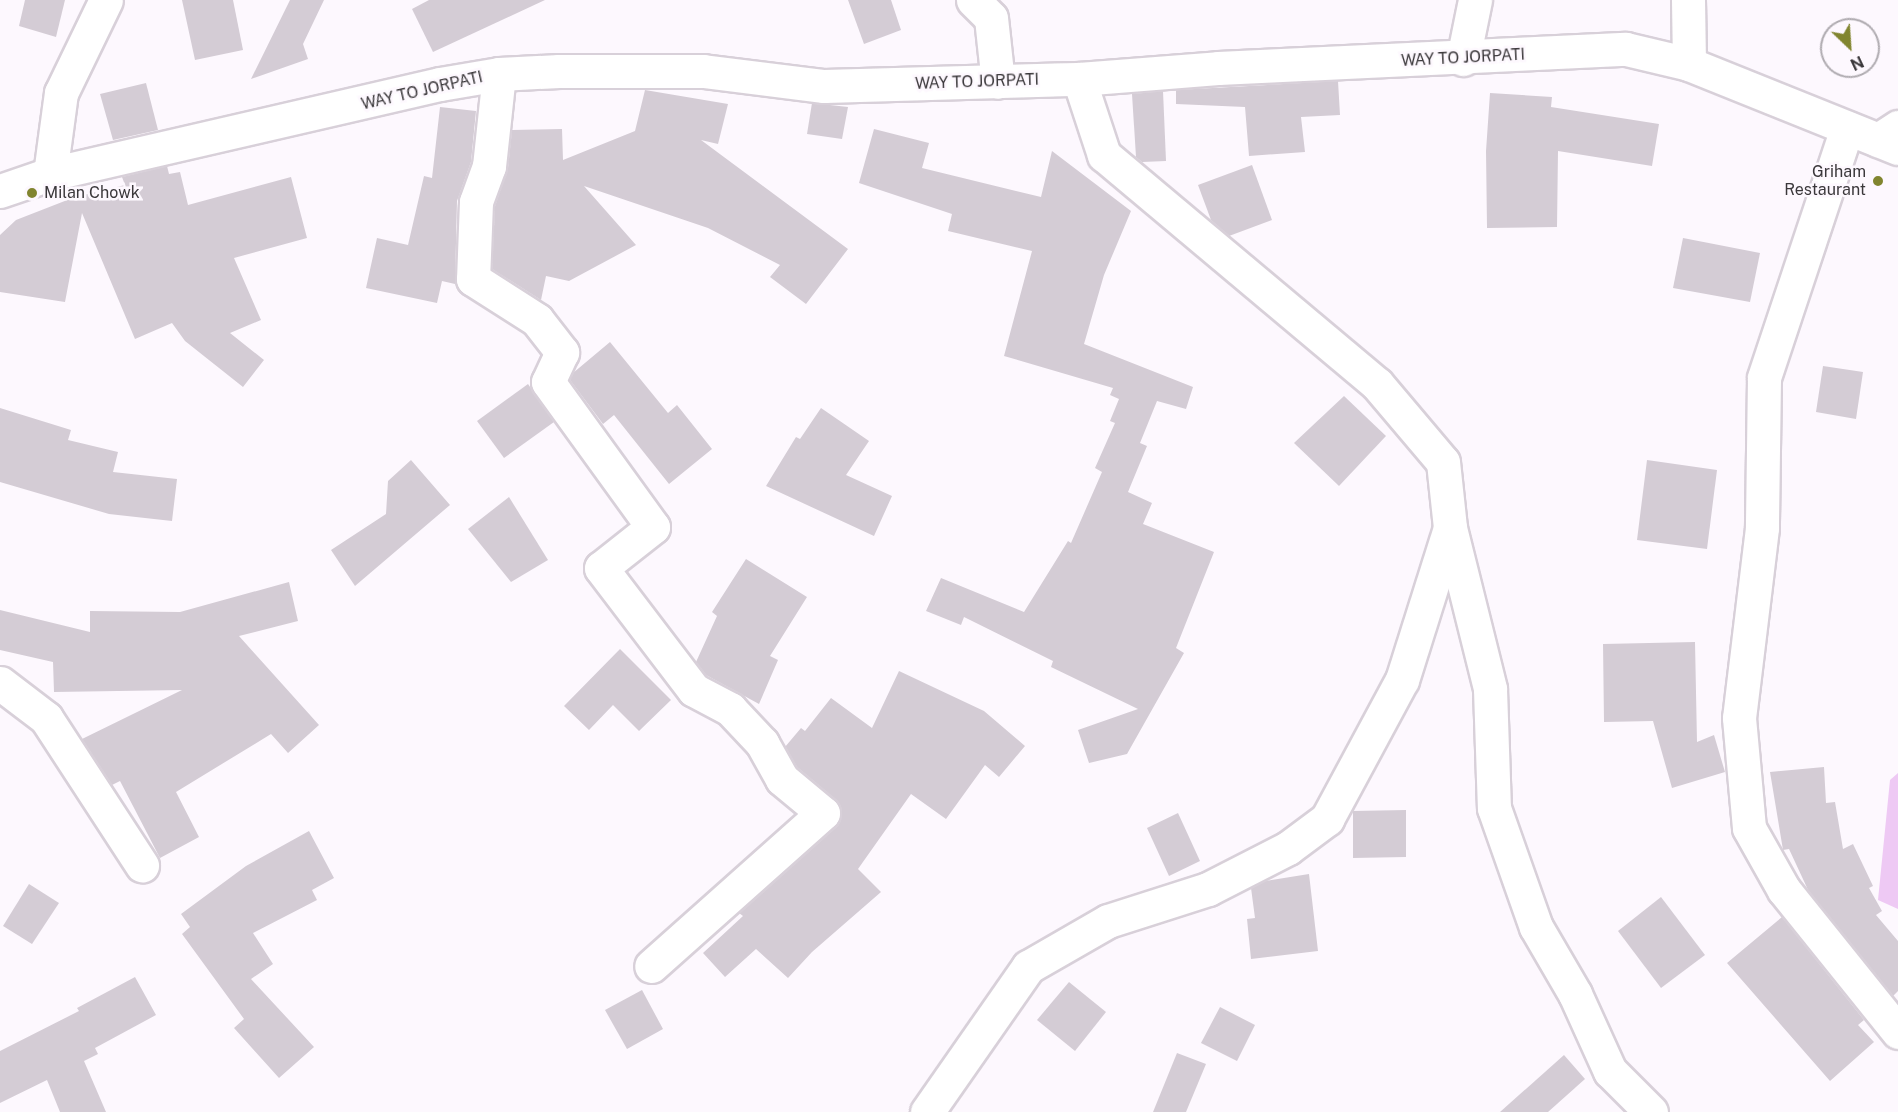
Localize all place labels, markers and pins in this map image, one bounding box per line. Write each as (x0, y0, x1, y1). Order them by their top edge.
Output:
place label: Griham Restaurant (1784, 162, 1866, 200)
marker: Griham Restaurant (1871, 174, 1885, 188)
place label: Milan Chowk (44, 183, 140, 203)
marker: Milan Chowk (25, 186, 39, 200)

